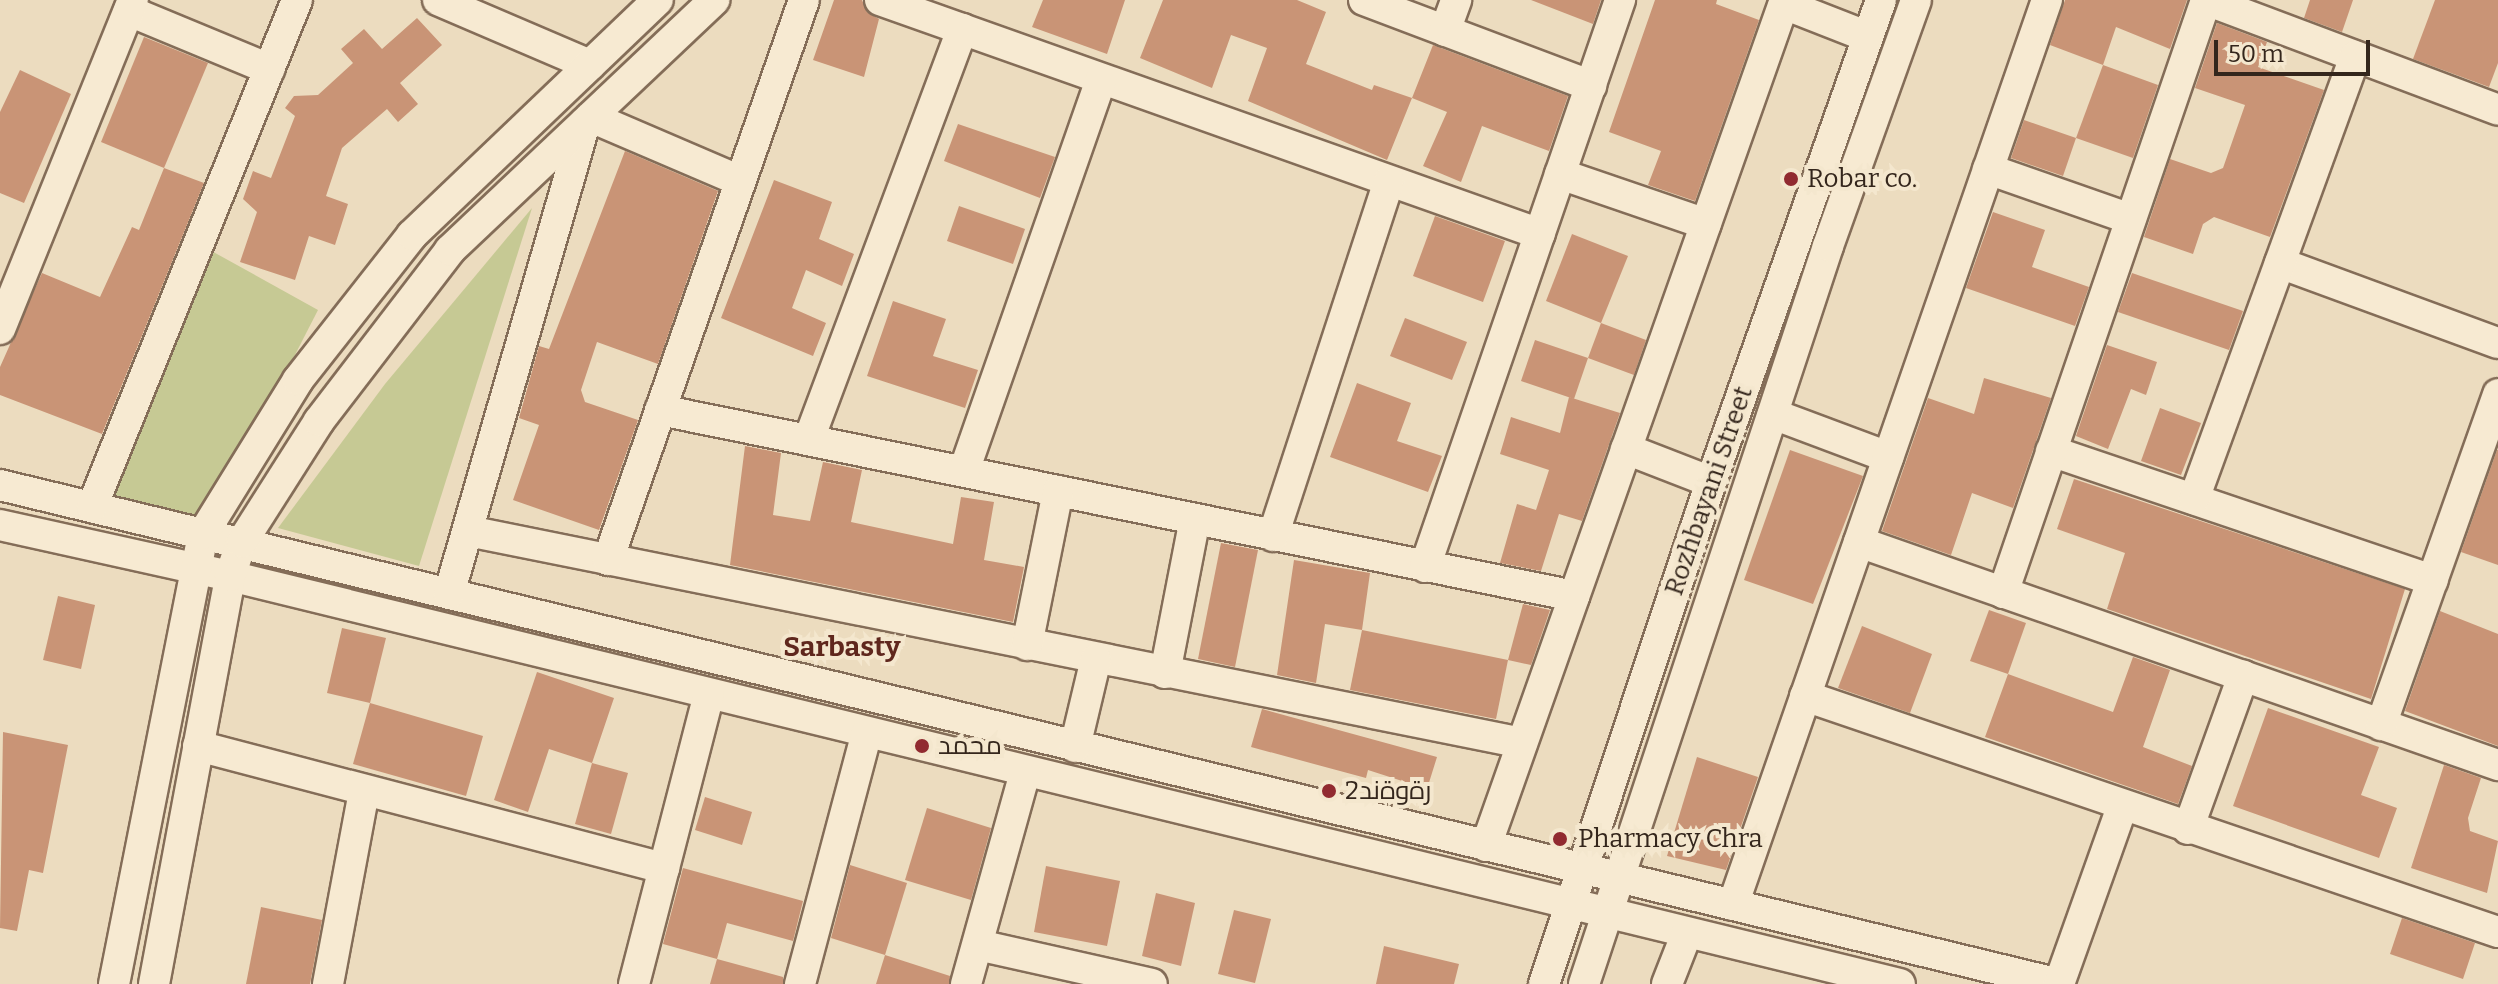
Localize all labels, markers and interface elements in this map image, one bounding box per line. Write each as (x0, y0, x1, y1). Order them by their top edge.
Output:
scale bar (2218, 24, 2374, 74)
text: 50 m (2228, 40, 2284, 68)
place label: Robar co. (1807, 163, 1917, 195)
marker: Robar co. (1782, 170, 1800, 188)
street label: Rozhbayani Street (1659, 382, 1759, 600)
district label: Sarbasty (783, 630, 901, 664)
place label: محمد (938, 730, 1002, 762)
marker: محمد (913, 737, 931, 755)
place label: رةوةند2 (1345, 775, 1431, 807)
marker: رةوةند2 (1320, 782, 1338, 800)
place label: Pharmacy Chra (1578, 823, 1763, 855)
marker: Pharmacy Chra (1549, 828, 1571, 850)

